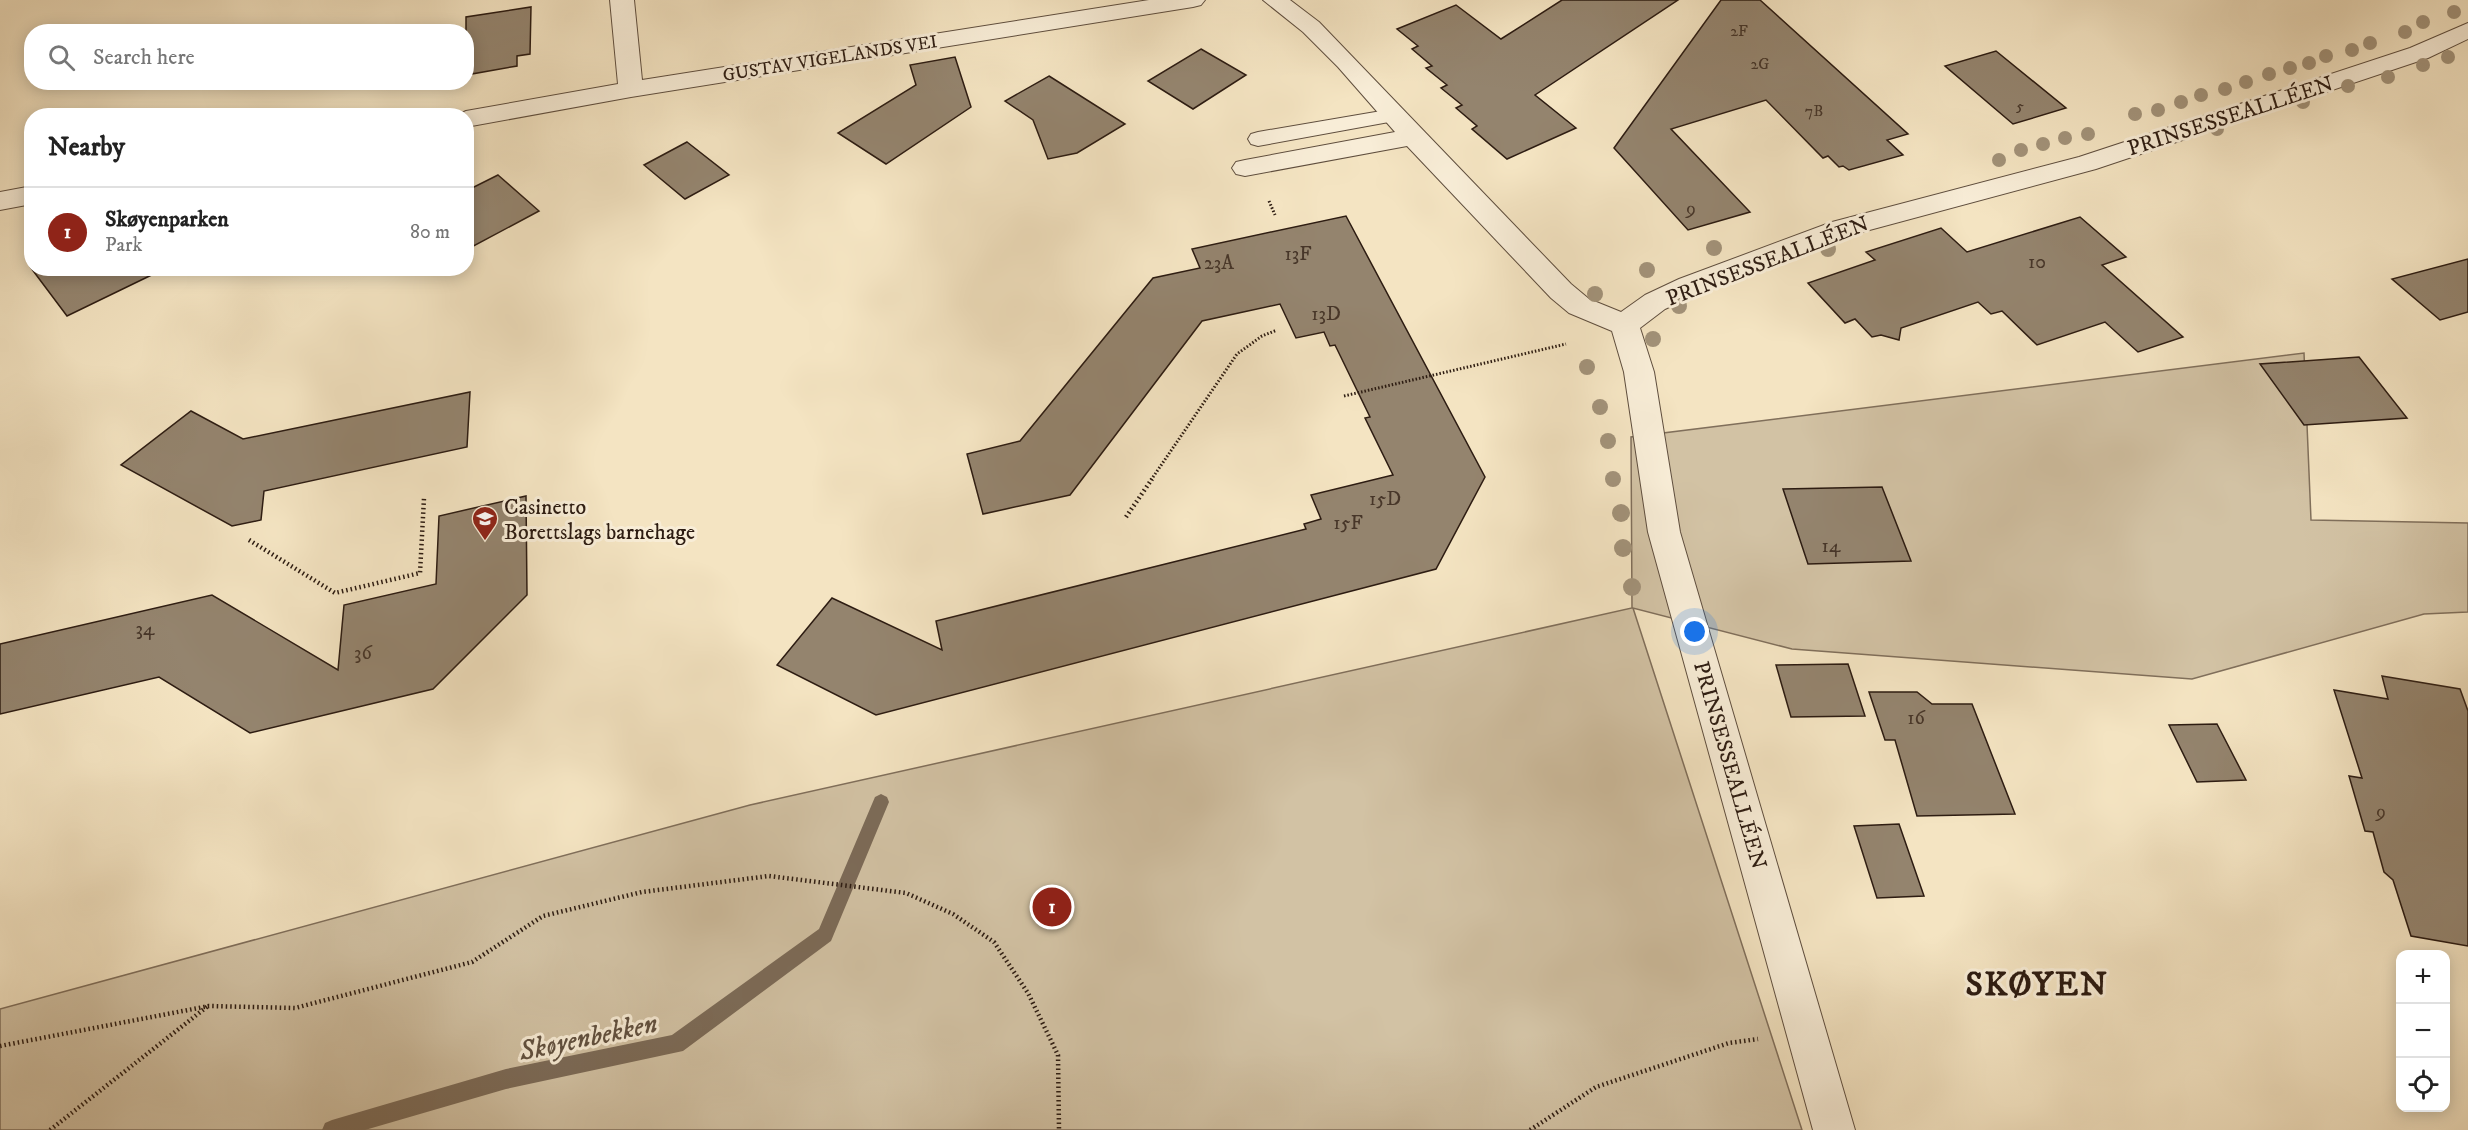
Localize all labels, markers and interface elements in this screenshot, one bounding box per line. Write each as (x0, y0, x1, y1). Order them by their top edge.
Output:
house number: 2F (1730, 21, 1748, 41)
search box (24, 24, 474, 90)
street label: GUSTAV VIGELANDS VEI (721, 31, 939, 87)
icon: search (45, 41, 78, 74)
text: Search here (93, 44, 195, 71)
house number: 2G (1750, 54, 1770, 74)
street label: PRINSESSEALLÉEN (2124, 70, 2337, 162)
house number: 5 (2016, 96, 2024, 116)
house number: 7B (1805, 101, 1823, 121)
text: Nearby (48, 131, 125, 164)
house number: 9 (1685, 197, 1696, 222)
text: Skøyenparken (105, 206, 229, 233)
street label: PRINSESSEALLÉEN (1662, 210, 1873, 313)
text: 1 (64, 220, 71, 245)
text: 80 m (410, 220, 450, 245)
text: Park (105, 233, 142, 258)
house number: 13F (1284, 242, 1312, 267)
house number: 10 (2028, 250, 2046, 275)
house number: 23A (1204, 251, 1234, 276)
house number: 13D (1311, 302, 1341, 327)
house number: 15D (1369, 487, 1401, 512)
place label: Casinetto Borettslags barnehage (504, 494, 695, 546)
school or university icon: Casinetto Borettslags barnehage (470, 504, 500, 542)
house number: 15F (1333, 511, 1363, 536)
house number: 14 (1822, 534, 1841, 559)
house number: 34 (136, 617, 155, 642)
your location (1680, 617, 1709, 646)
house number: 36 (354, 641, 373, 666)
street label: PRINSESSEALLÉEN (1687, 658, 1772, 873)
house number: 16 (1907, 706, 1925, 731)
house number: 9 (2375, 800, 2386, 825)
pin: 1 (1032, 884, 1072, 930)
map controls (2396, 950, 2450, 1112)
button: + (2396, 950, 2450, 1004)
district label: SKØYEN (1965, 965, 2109, 1006)
button: − (2396, 1004, 2450, 1058)
water label: Skøyenbekken (515, 1006, 661, 1069)
button: locate (2396, 1058, 2450, 1112)

